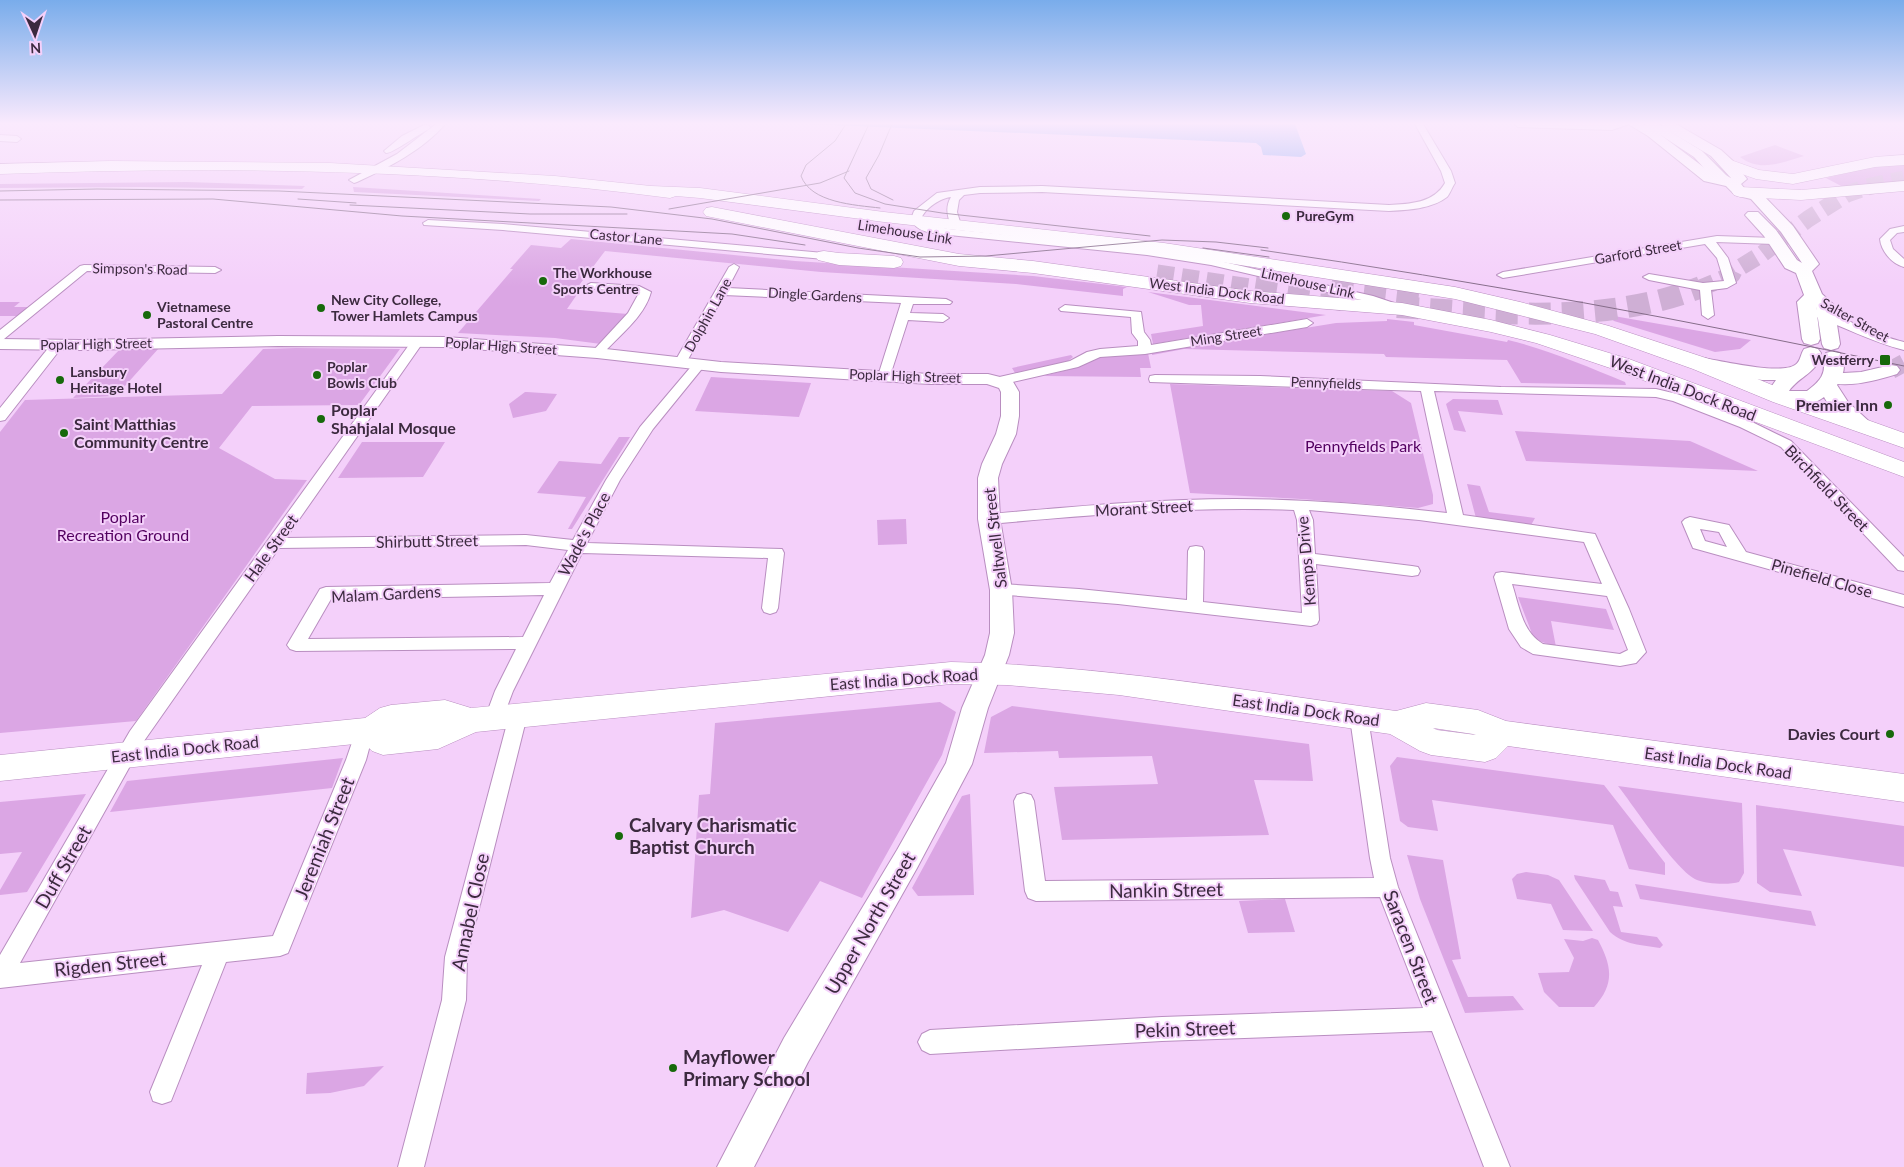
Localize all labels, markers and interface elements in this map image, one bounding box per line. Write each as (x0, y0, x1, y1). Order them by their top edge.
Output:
north arrow (10, 10, 60, 60)
text: N (30, 40, 42, 57)
place label: PureGym (1296, 207, 1354, 224)
marker: PureGym (1280, 210, 1292, 222)
street label: Limehouse Link (857, 216, 954, 248)
street label: Castor Lane (589, 225, 663, 248)
street label: Garford Street (1593, 235, 1683, 268)
street label: Simpson's Road (92, 259, 188, 278)
street label: Limehouse Link (1260, 263, 1357, 302)
place label: The Workhouse Sports Centre (553, 264, 653, 297)
street label: West India Dock Road (1149, 274, 1286, 307)
marker: The Workhouse Sports Centre (537, 275, 549, 287)
street label: Dolphin Lane (680, 275, 735, 355)
street label: Dingle Gardens (767, 284, 863, 305)
place label: New City College, Tower Hamlets Campus (331, 291, 478, 324)
street label: Salter Street (1818, 294, 1892, 345)
place label: Vietnamese Pastoral Centre (156, 298, 254, 331)
marker: New City College, Tower Hamlets Campus (315, 302, 327, 314)
marker: Vietnamese Pastoral Centre (141, 309, 153, 321)
street label: Ming Street (1189, 321, 1263, 350)
street label: Poplar High Street (445, 333, 557, 358)
street label: Poplar High Street (40, 334, 152, 353)
street label: West India Dock Road (1607, 351, 1759, 424)
place label: Westferry (1812, 351, 1875, 368)
marker: Westferry (1878, 353, 1892, 367)
place label: Poplar Bowls Club (327, 358, 397, 391)
place label: Lansbury Heritage Hotel (70, 363, 162, 396)
street label: Poplar High Street (849, 365, 961, 386)
marker: Poplar Bowls Club (311, 369, 323, 381)
street label: Pennyfields (1290, 373, 1362, 392)
marker: Lansbury Heritage Hotel (54, 374, 66, 386)
place label: Premier Inn (1796, 395, 1878, 414)
marker: Premier Inn (1882, 399, 1894, 411)
place label: Poplar Shahjalal Mosque (331, 400, 456, 437)
marker: Poplar Shahjalal Mosque (315, 413, 327, 425)
place label: Saint Matthias Community Centre (74, 414, 209, 451)
marker: Saint Matthias Community Centre (58, 427, 70, 439)
park label: Pennyfields Park (1305, 436, 1422, 455)
street label: Birchfield Street (1781, 441, 1873, 535)
street label: Saltwell Street (979, 487, 1010, 589)
street label: Wade's Place (554, 489, 614, 579)
street label: Morant Street (1094, 495, 1194, 520)
park label: Poplar Recreation Ground (57, 507, 189, 544)
street label: Hale Street (240, 510, 301, 585)
street label: Kemps Drive (1292, 516, 1319, 607)
street label: Shirbutt Street (376, 530, 478, 551)
street label: Pinefield Close (1770, 554, 1875, 601)
street label: Malam Gardens (331, 581, 441, 606)
street label: East India Dock Road (829, 664, 979, 693)
street label: East India Dock Road (1231, 690, 1381, 729)
place label: Davies Court (1788, 724, 1880, 743)
marker: Davies Court (1884, 728, 1896, 740)
street label: East India Dock Road (110, 731, 260, 766)
street label: East India Dock Road (1643, 743, 1793, 782)
street label: Jeremiah Street (289, 773, 359, 902)
place label: Calvary Charismatic Baptist Church (629, 813, 797, 858)
street label: Duff Street (30, 821, 96, 912)
marker: Calvary Charismatic Baptist Church (613, 830, 625, 842)
street label: Upper North Street (819, 847, 920, 998)
street label: Annabel Close (446, 851, 493, 973)
street label: Nankin Street (1109, 877, 1223, 902)
street label: Saracen Street (1379, 887, 1444, 1007)
street label: Rigden Street (53, 946, 167, 981)
street label: Pekin Street (1134, 1015, 1236, 1042)
place label: Mayflower Primary School (683, 1045, 810, 1090)
marker: Mayflower Primary School (667, 1062, 679, 1074)

